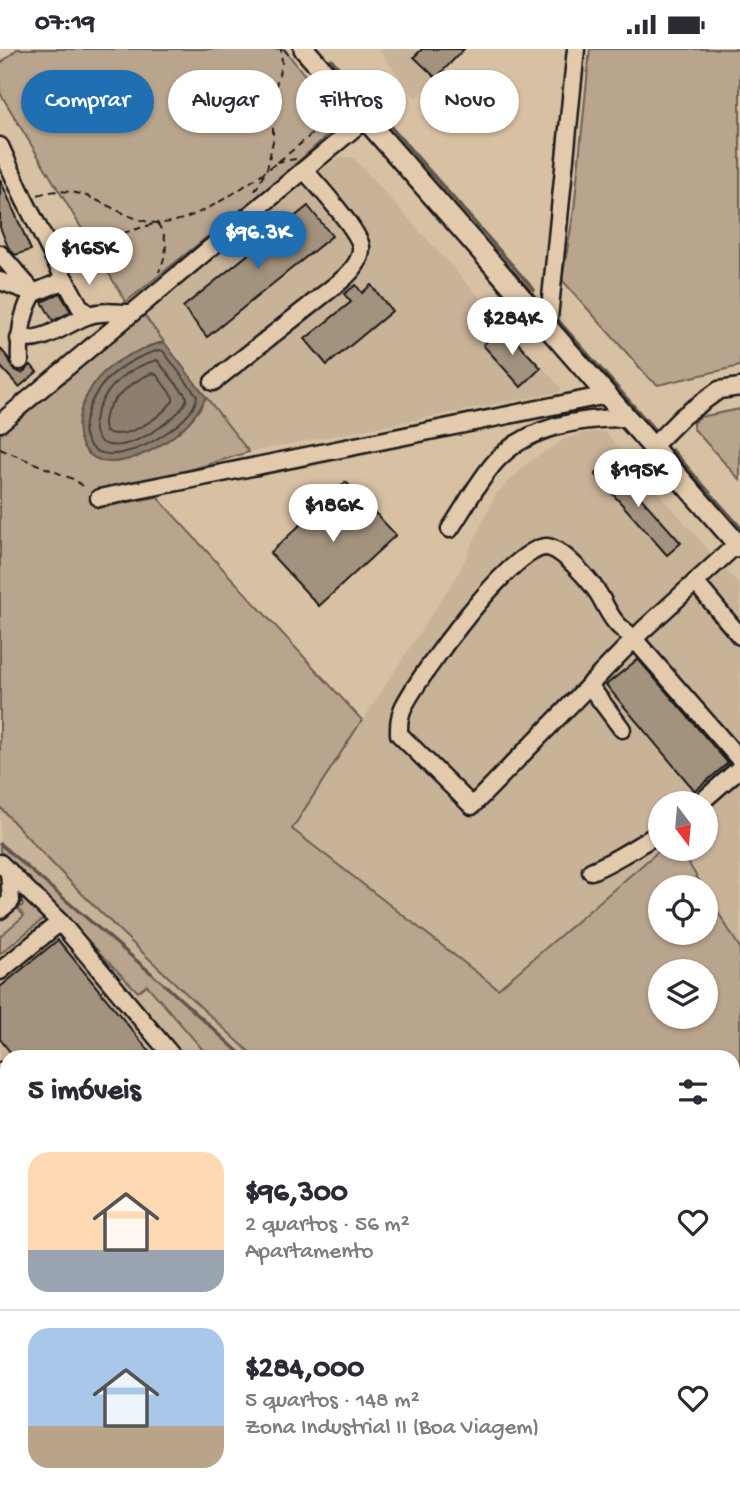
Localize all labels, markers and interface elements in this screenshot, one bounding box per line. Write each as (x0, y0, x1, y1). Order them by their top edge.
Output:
text: 07:19 (35, 9, 95, 40)
chip: Comprar (21, 70, 154, 133)
chip: Alugar (168, 70, 282, 133)
chip: Filtros (296, 70, 406, 133)
chip: Novo (420, 70, 519, 133)
pin: $96.3K (201, 211, 315, 271)
text: $96.3K (225, 220, 291, 247)
pin: $165K (40, 227, 138, 287)
text: $165K (61, 236, 117, 263)
pin: $284K (463, 297, 561, 357)
text: $284K (483, 306, 541, 333)
pin: $195K (589, 449, 687, 509)
text: $195K (610, 458, 666, 485)
pin: $186K (284, 484, 382, 544)
text: $186K (305, 493, 361, 520)
north arrow (648, 791, 718, 861)
map controls (648, 791, 718, 1029)
button: locate (648, 875, 718, 945)
button: layers (648, 959, 718, 1029)
icon: filters (674, 1073, 712, 1111)
text: 5 imóveis (28, 1075, 141, 1110)
text: $96,300 (245, 1177, 348, 1212)
icon: home (84, 1180, 168, 1264)
icon: heart (674, 1203, 712, 1241)
text: 2 quartos · 56 m² (245, 1212, 410, 1239)
text: Apartamento (245, 1239, 373, 1266)
text: $284,000 (245, 1353, 364, 1388)
icon: home (84, 1356, 168, 1440)
icon: heart (674, 1379, 712, 1417)
text: 5 quartos · 148 m² (245, 1388, 420, 1415)
text: Zona Industrial II (Boa Viagem) (245, 1415, 539, 1442)

